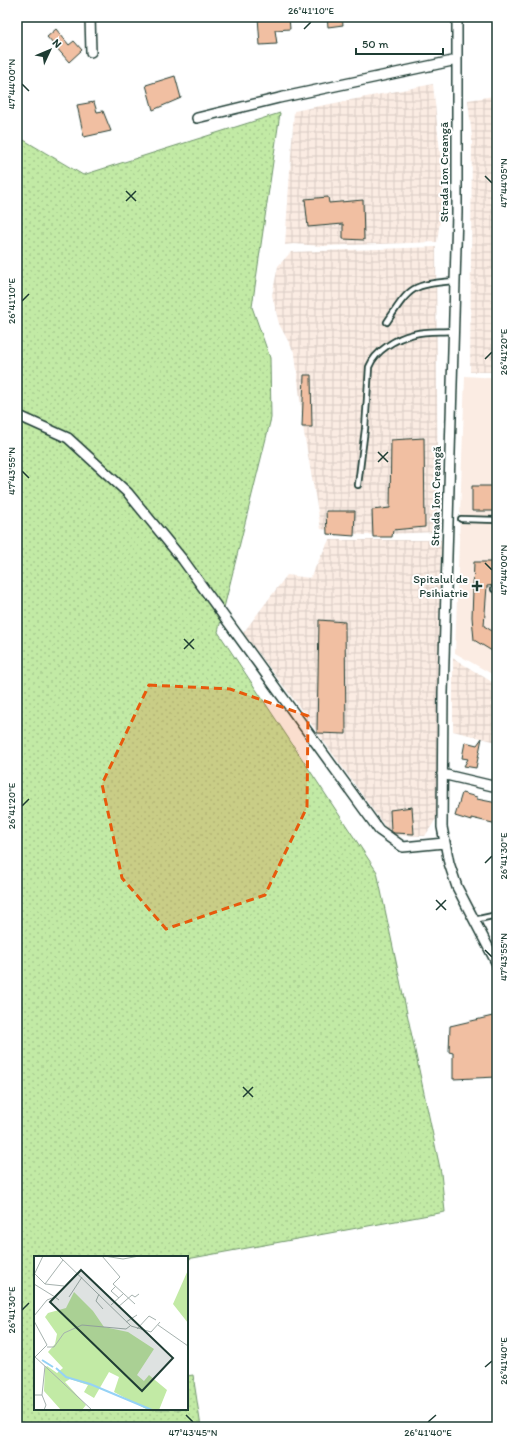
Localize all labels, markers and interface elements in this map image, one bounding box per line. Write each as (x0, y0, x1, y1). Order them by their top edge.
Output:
text: 26°41'10"E (288, 4, 334, 17)
north arrow (30, 30, 70, 70)
scale bar (356, 30, 443, 56)
text: N (50, 36, 64, 51)
text: 50 m (362, 37, 388, 51)
text: 47°44'00"N (5, 58, 18, 109)
street label: Strada Ion Creangă (437, 121, 451, 222)
text: 47°44'05"N (497, 158, 510, 208)
text: 26°41'10"E (5, 278, 18, 324)
text: 26°41'20"E (497, 328, 510, 375)
street label: Strada Ion Creangă (428, 445, 444, 546)
text: 47°43'55"N (5, 447, 18, 495)
text: 47°44'00"N (497, 544, 510, 595)
place label: Spitalul de Psihiatrie (413, 572, 468, 600)
marker: Spitalul de Psihiatrie (471, 580, 483, 592)
text: 26°41'20"E (5, 782, 18, 829)
text: 26°41'30"E (497, 832, 510, 879)
text: 47°43'55"N (497, 933, 510, 981)
inset map (34, 1256, 188, 1410)
text: 26°41'30"E (5, 1286, 18, 1333)
text: 26°41'40"E (497, 1337, 510, 1385)
text: 47°43'45"N (169, 1426, 218, 1439)
text: 26°41'40"E (404, 1426, 452, 1439)

